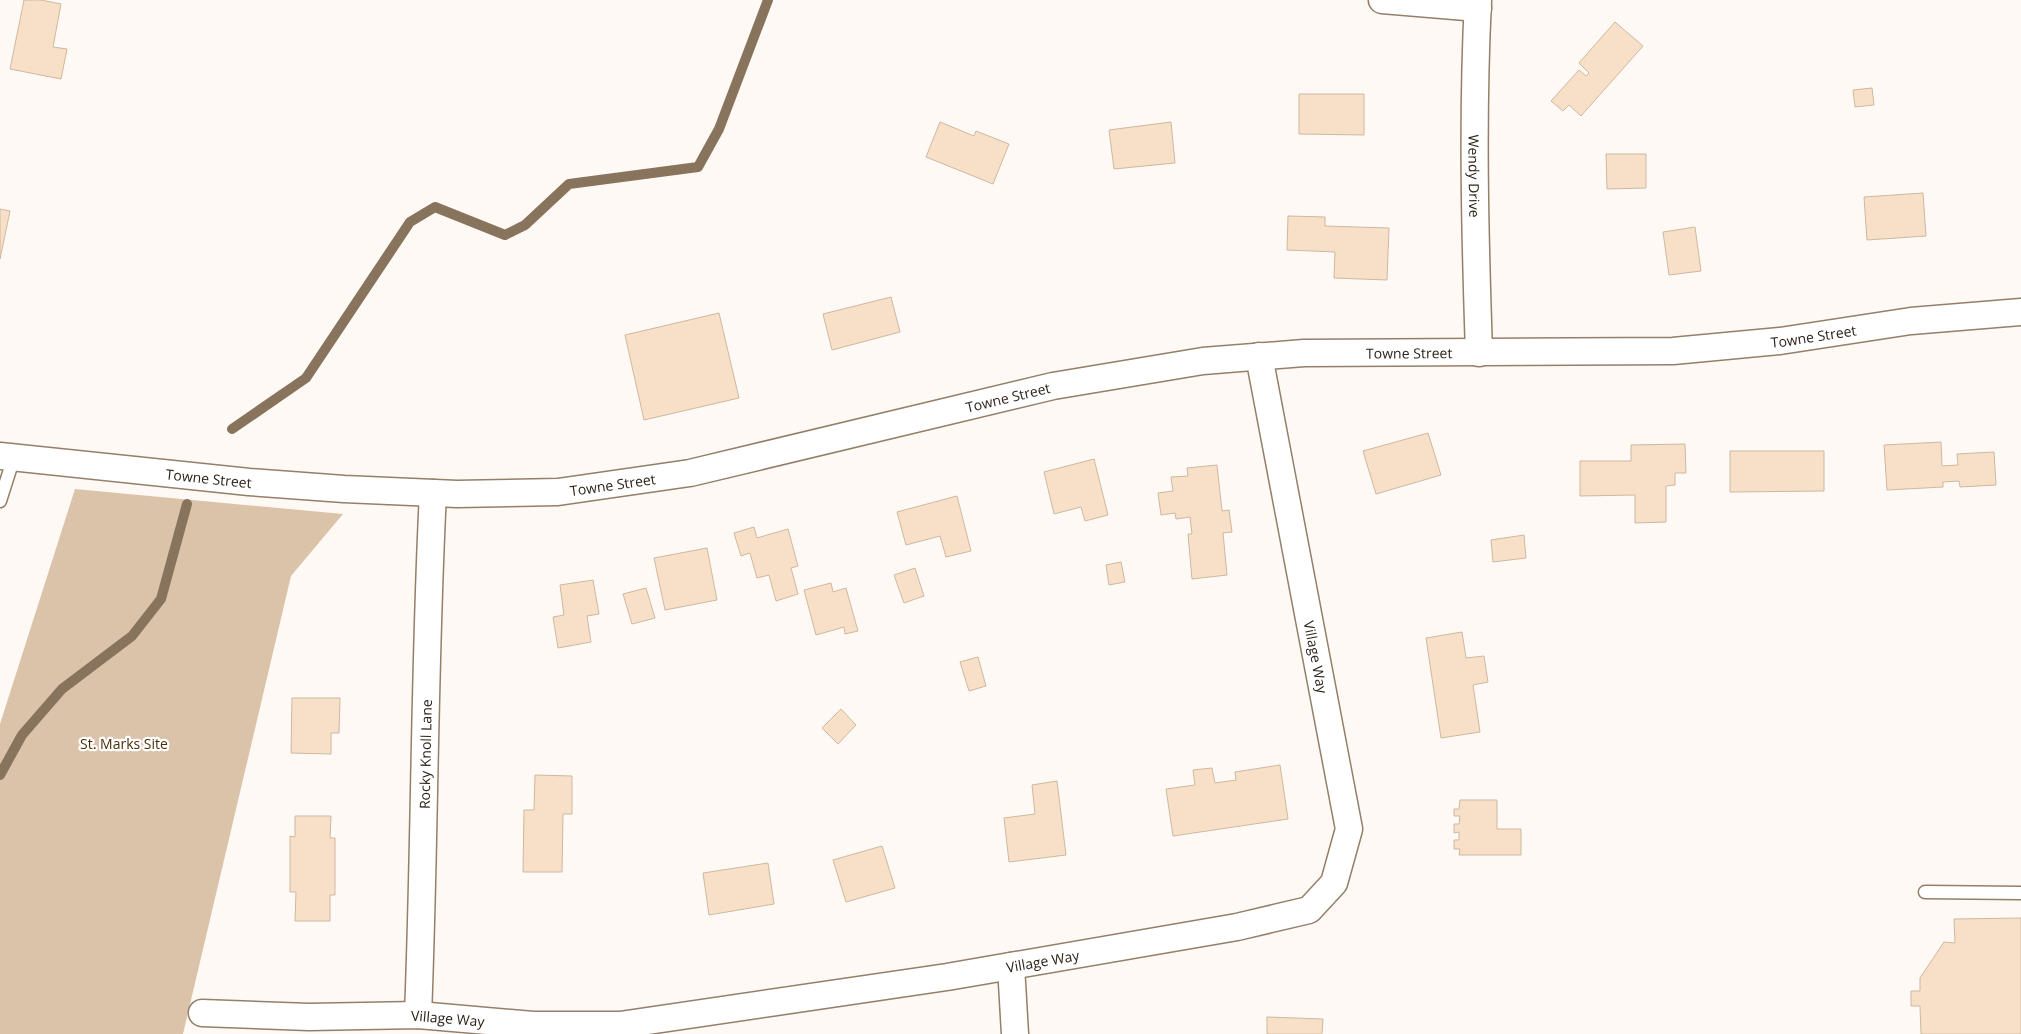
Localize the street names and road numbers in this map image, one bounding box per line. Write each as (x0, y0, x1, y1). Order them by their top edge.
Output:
street label: Wendy Drive (1465, 134, 1485, 218)
street label: Towne Street (1770, 320, 1857, 351)
street label: Towne Street (1366, 343, 1452, 362)
street label: Towne Street (964, 378, 1052, 416)
street label: Towne Street (165, 464, 252, 492)
street label: Towne Street (569, 469, 657, 500)
street label: Village Way (1300, 619, 1333, 696)
street label: Rocky Knoll Lane (414, 699, 435, 809)
street label: Village Way (1005, 945, 1081, 976)
street label: Village Way (411, 1005, 486, 1030)

